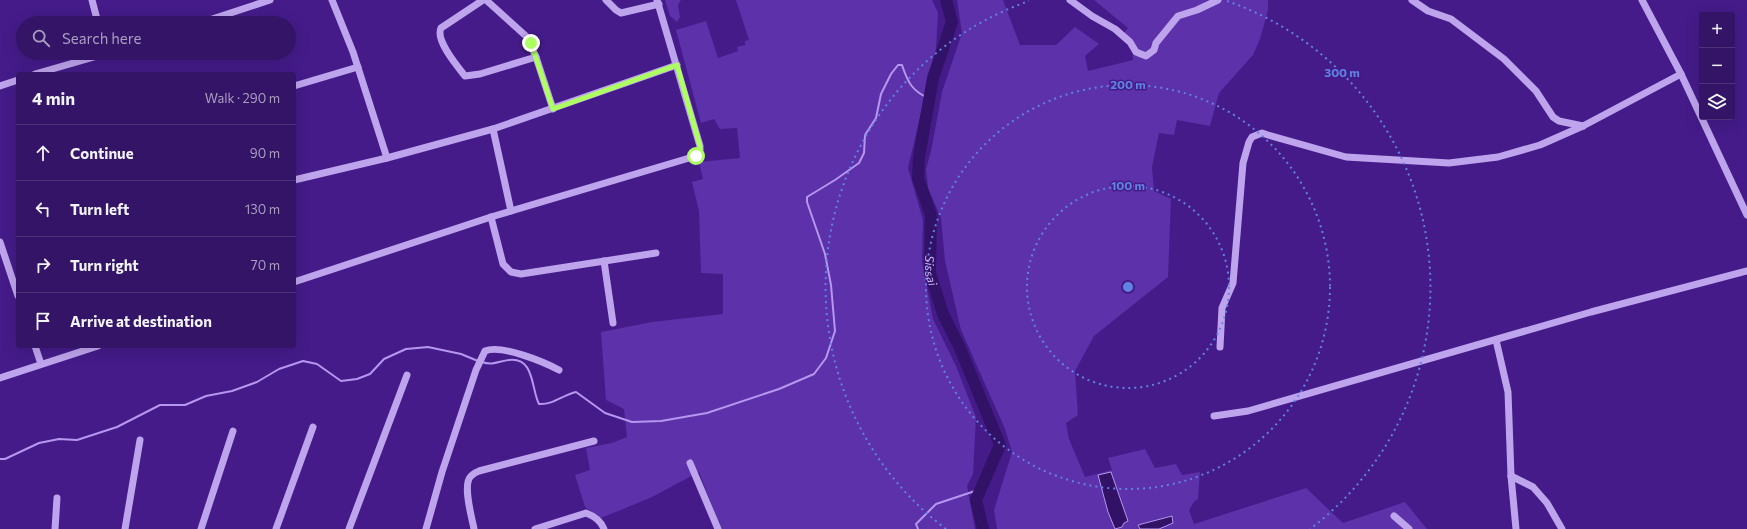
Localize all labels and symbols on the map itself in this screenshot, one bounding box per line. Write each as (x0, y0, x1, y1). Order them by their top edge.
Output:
route end (522, 34, 540, 52)
text: 300 m (1324, 65, 1360, 79)
text: 200 m (1110, 77, 1146, 91)
route start (687, 147, 705, 165)
text: 100 m (1111, 178, 1145, 192)
water label: Sissai (923, 255, 941, 288)
centre of rings (1121, 280, 1135, 294)

